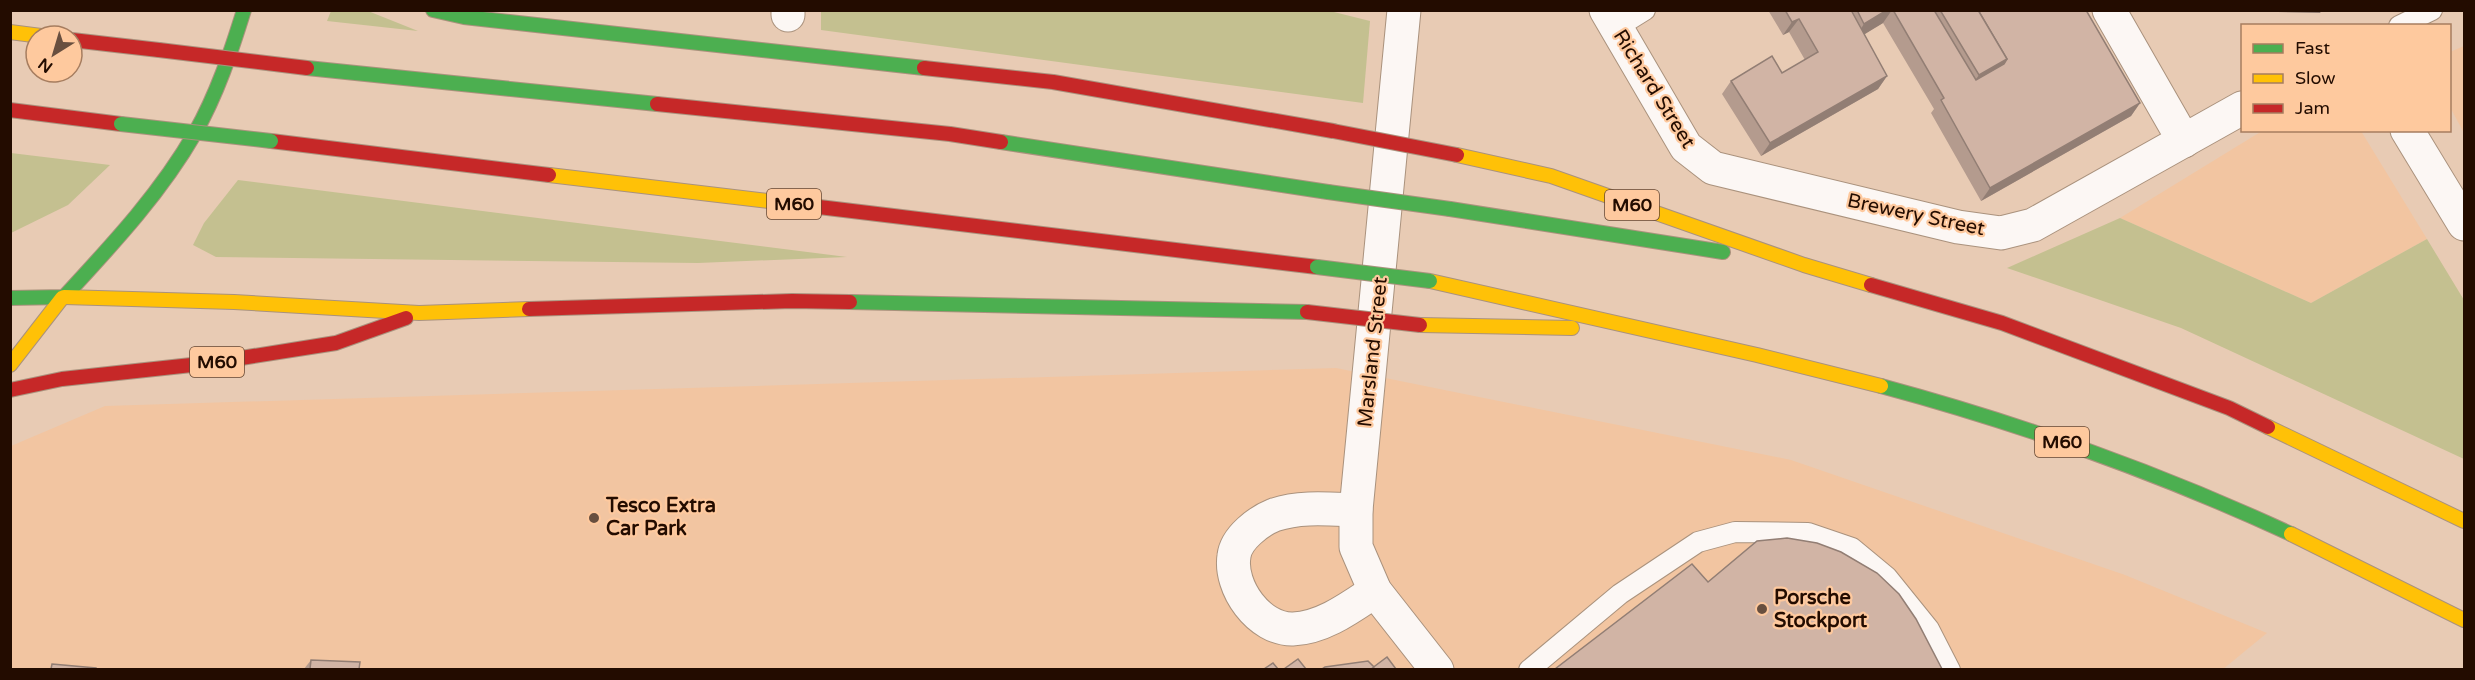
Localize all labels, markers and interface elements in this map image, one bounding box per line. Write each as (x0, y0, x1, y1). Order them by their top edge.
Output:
north arrow (24, 24, 84, 84)
legend (2241, 24, 2451, 132)
street label: Richard Street (1608, 25, 1700, 153)
text: Fast (2295, 37, 2330, 59)
text: N (34, 53, 57, 77)
text: Slow (2295, 67, 2336, 89)
text: Jam (2295, 97, 2330, 119)
road number: M60 (767, 189, 821, 219)
street label: Brewery Street (1845, 189, 1987, 241)
road number: M60 (1605, 190, 1659, 220)
street label: Marsland Street (1353, 275, 1393, 428)
road number: M60 (190, 347, 244, 377)
road number: M60 (2035, 427, 2089, 457)
place label: Tesco Extra Car Park (605, 494, 716, 541)
marker: Tesco Extra Car Park (587, 511, 601, 525)
place label: Porsche Stockport (1774, 586, 1868, 633)
marker: Porsche Stockport (1755, 602, 1769, 616)

